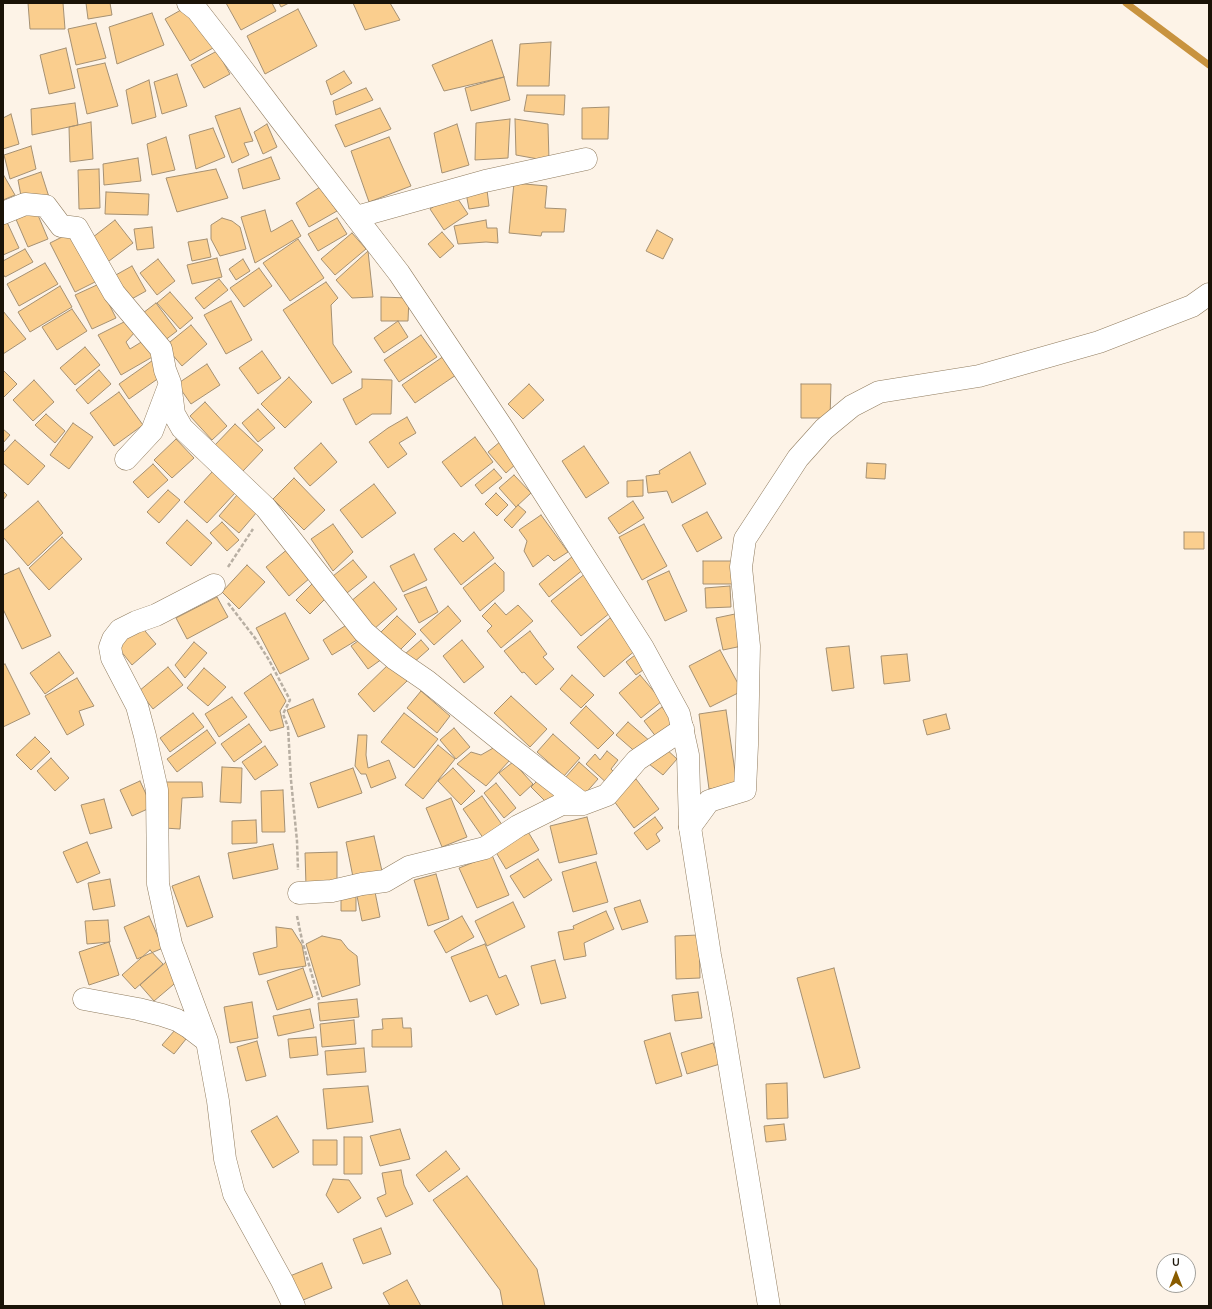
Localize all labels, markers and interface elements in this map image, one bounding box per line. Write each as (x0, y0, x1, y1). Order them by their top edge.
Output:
north arrow (1156, 1253, 1196, 1293)
text: U (1172, 1255, 1180, 1269)

